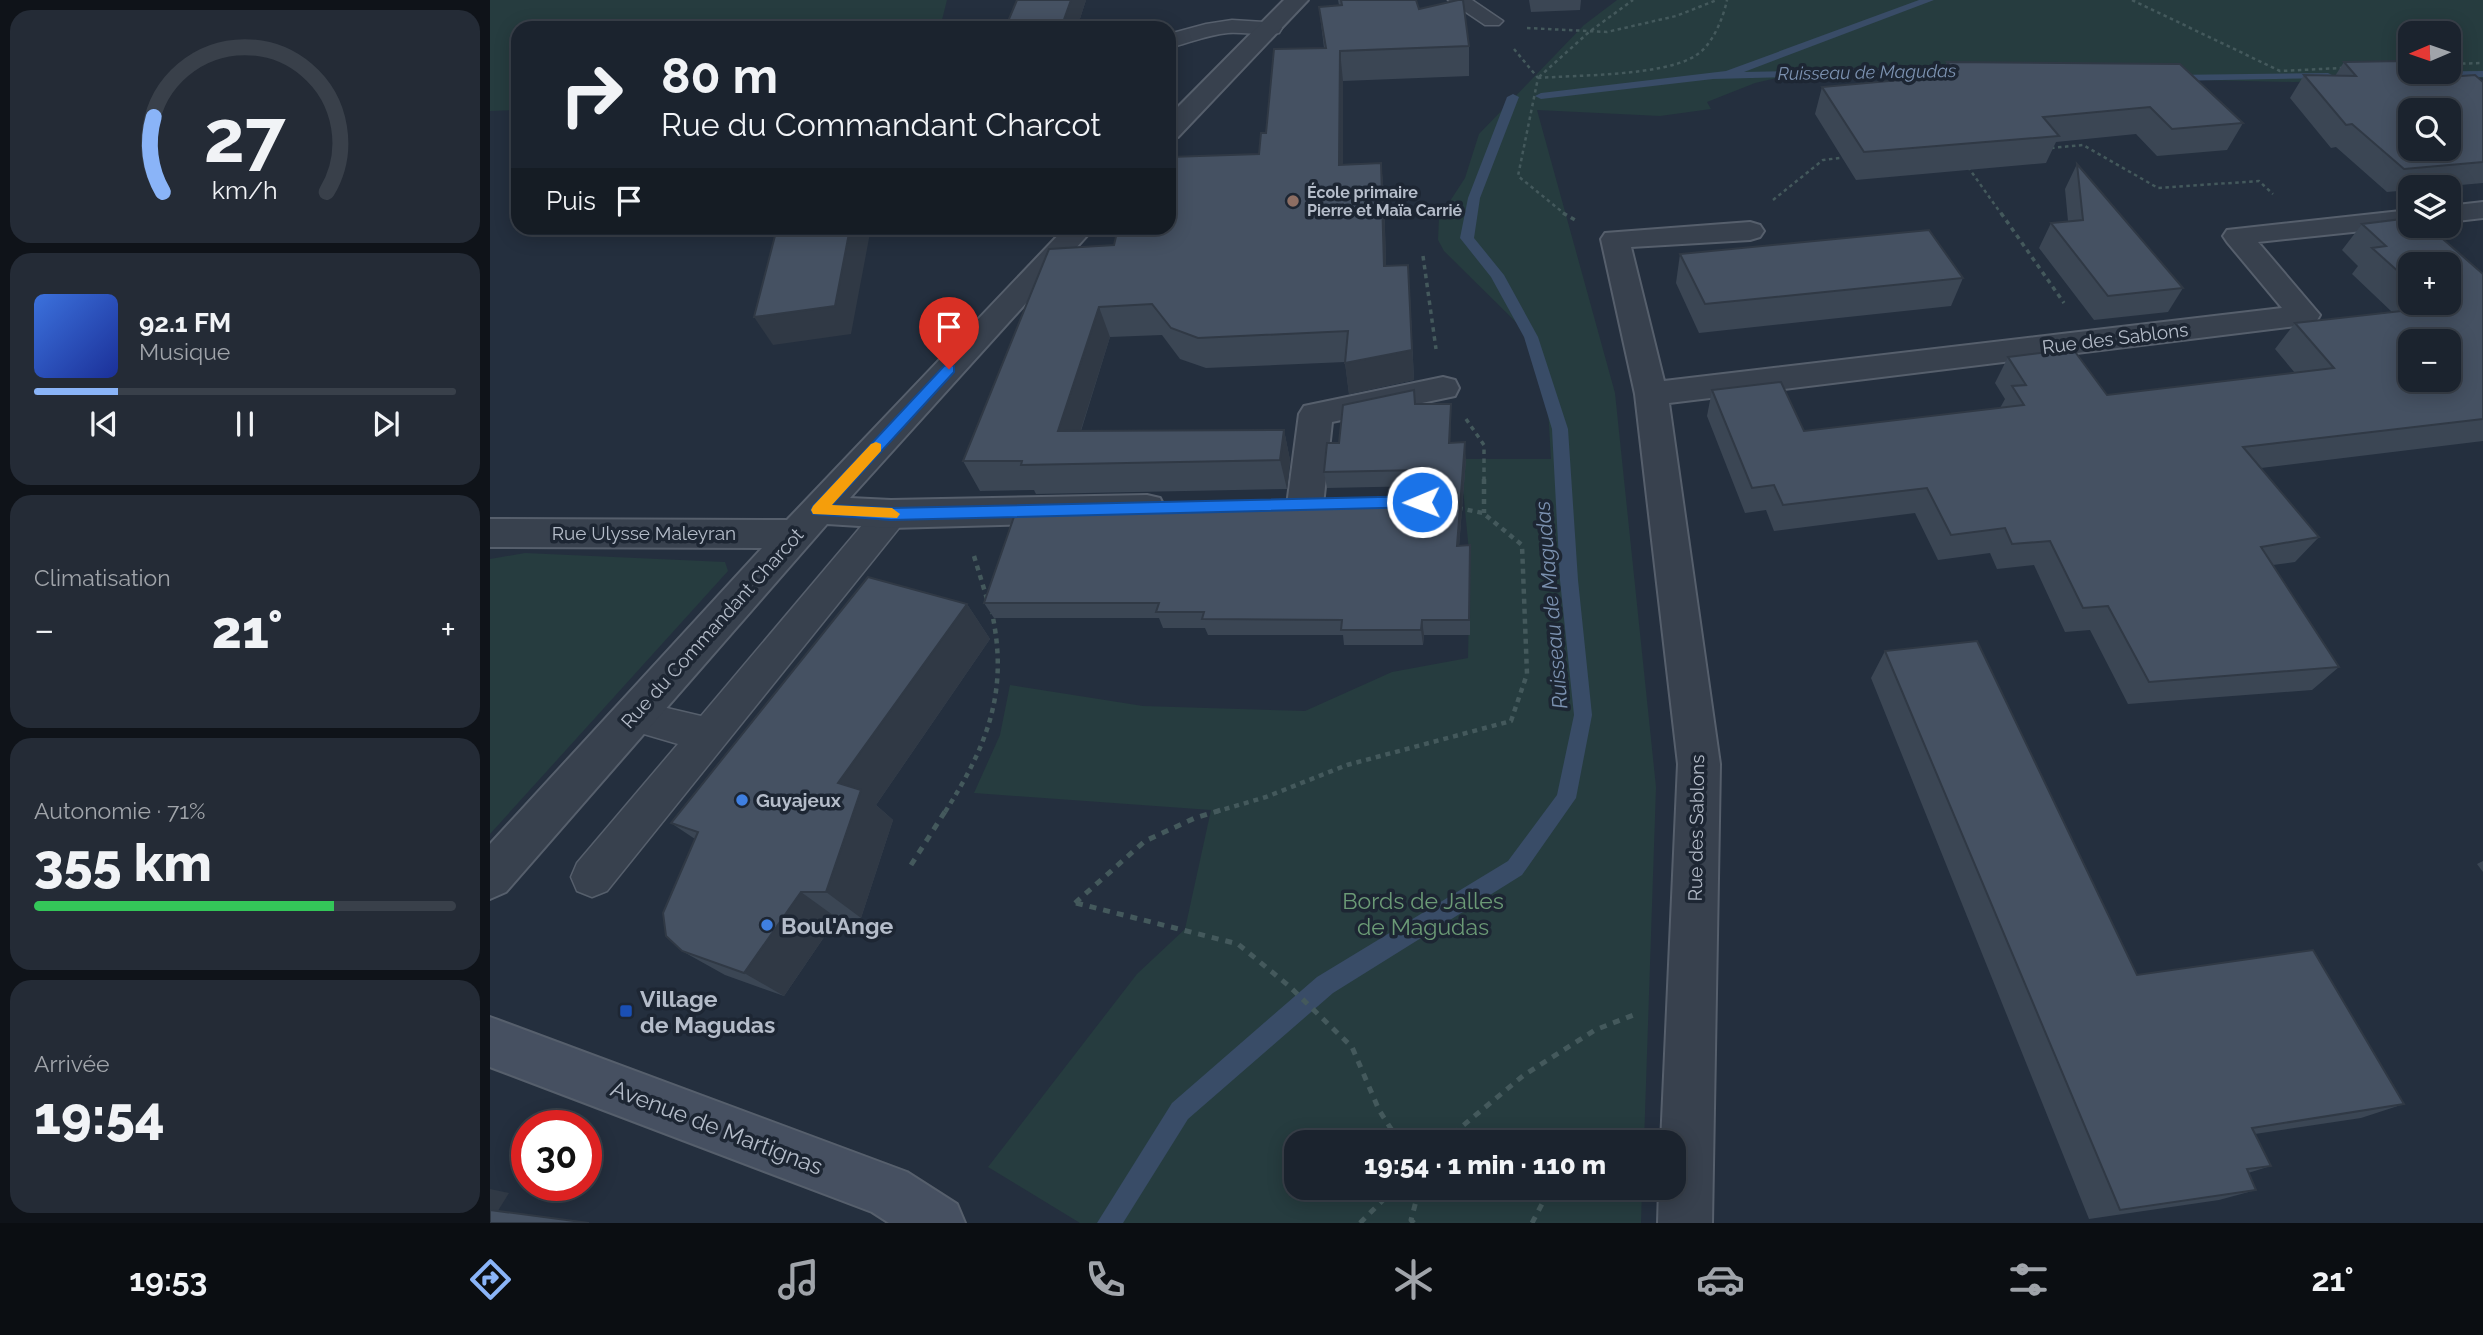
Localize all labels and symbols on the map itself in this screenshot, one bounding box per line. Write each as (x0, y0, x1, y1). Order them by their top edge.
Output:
north arrow (2398, 21, 2460, 84)
water label: Ruisseau de Magudas (1777, 60, 1957, 84)
place label: École primaire Pierre et Maïa Carrié (1307, 182, 1462, 220)
marker: École primaire Pierre et Maïa Carrié (1285, 193, 1301, 209)
pin (919, 297, 979, 369)
street label: Rue des Sablons (2041, 318, 2189, 358)
position arrow (1385, 465, 1459, 539)
water label: Ruisseau de Magudas (1529, 500, 1573, 710)
street label: Rue Ulysse Maleyran (552, 522, 736, 544)
street label: Rue du Commandant Charcot (616, 523, 808, 732)
street label: Rue des Sablons (1684, 754, 1708, 902)
place label: Guyajeux (756, 789, 842, 811)
marker: Guyajeux (734, 792, 750, 808)
park label: Bords de Jalles de Magudas (1342, 887, 1504, 940)
place label: Boul'Ange (781, 912, 894, 939)
marker: Boul'Ange (759, 917, 775, 933)
place label: Village de Magudas (640, 985, 775, 1038)
marker: Village de Magudas (618, 1003, 634, 1019)
street label: Avenue de Martignas (607, 1074, 827, 1180)
speed limit sign: 30 (511, 1110, 602, 1201)

